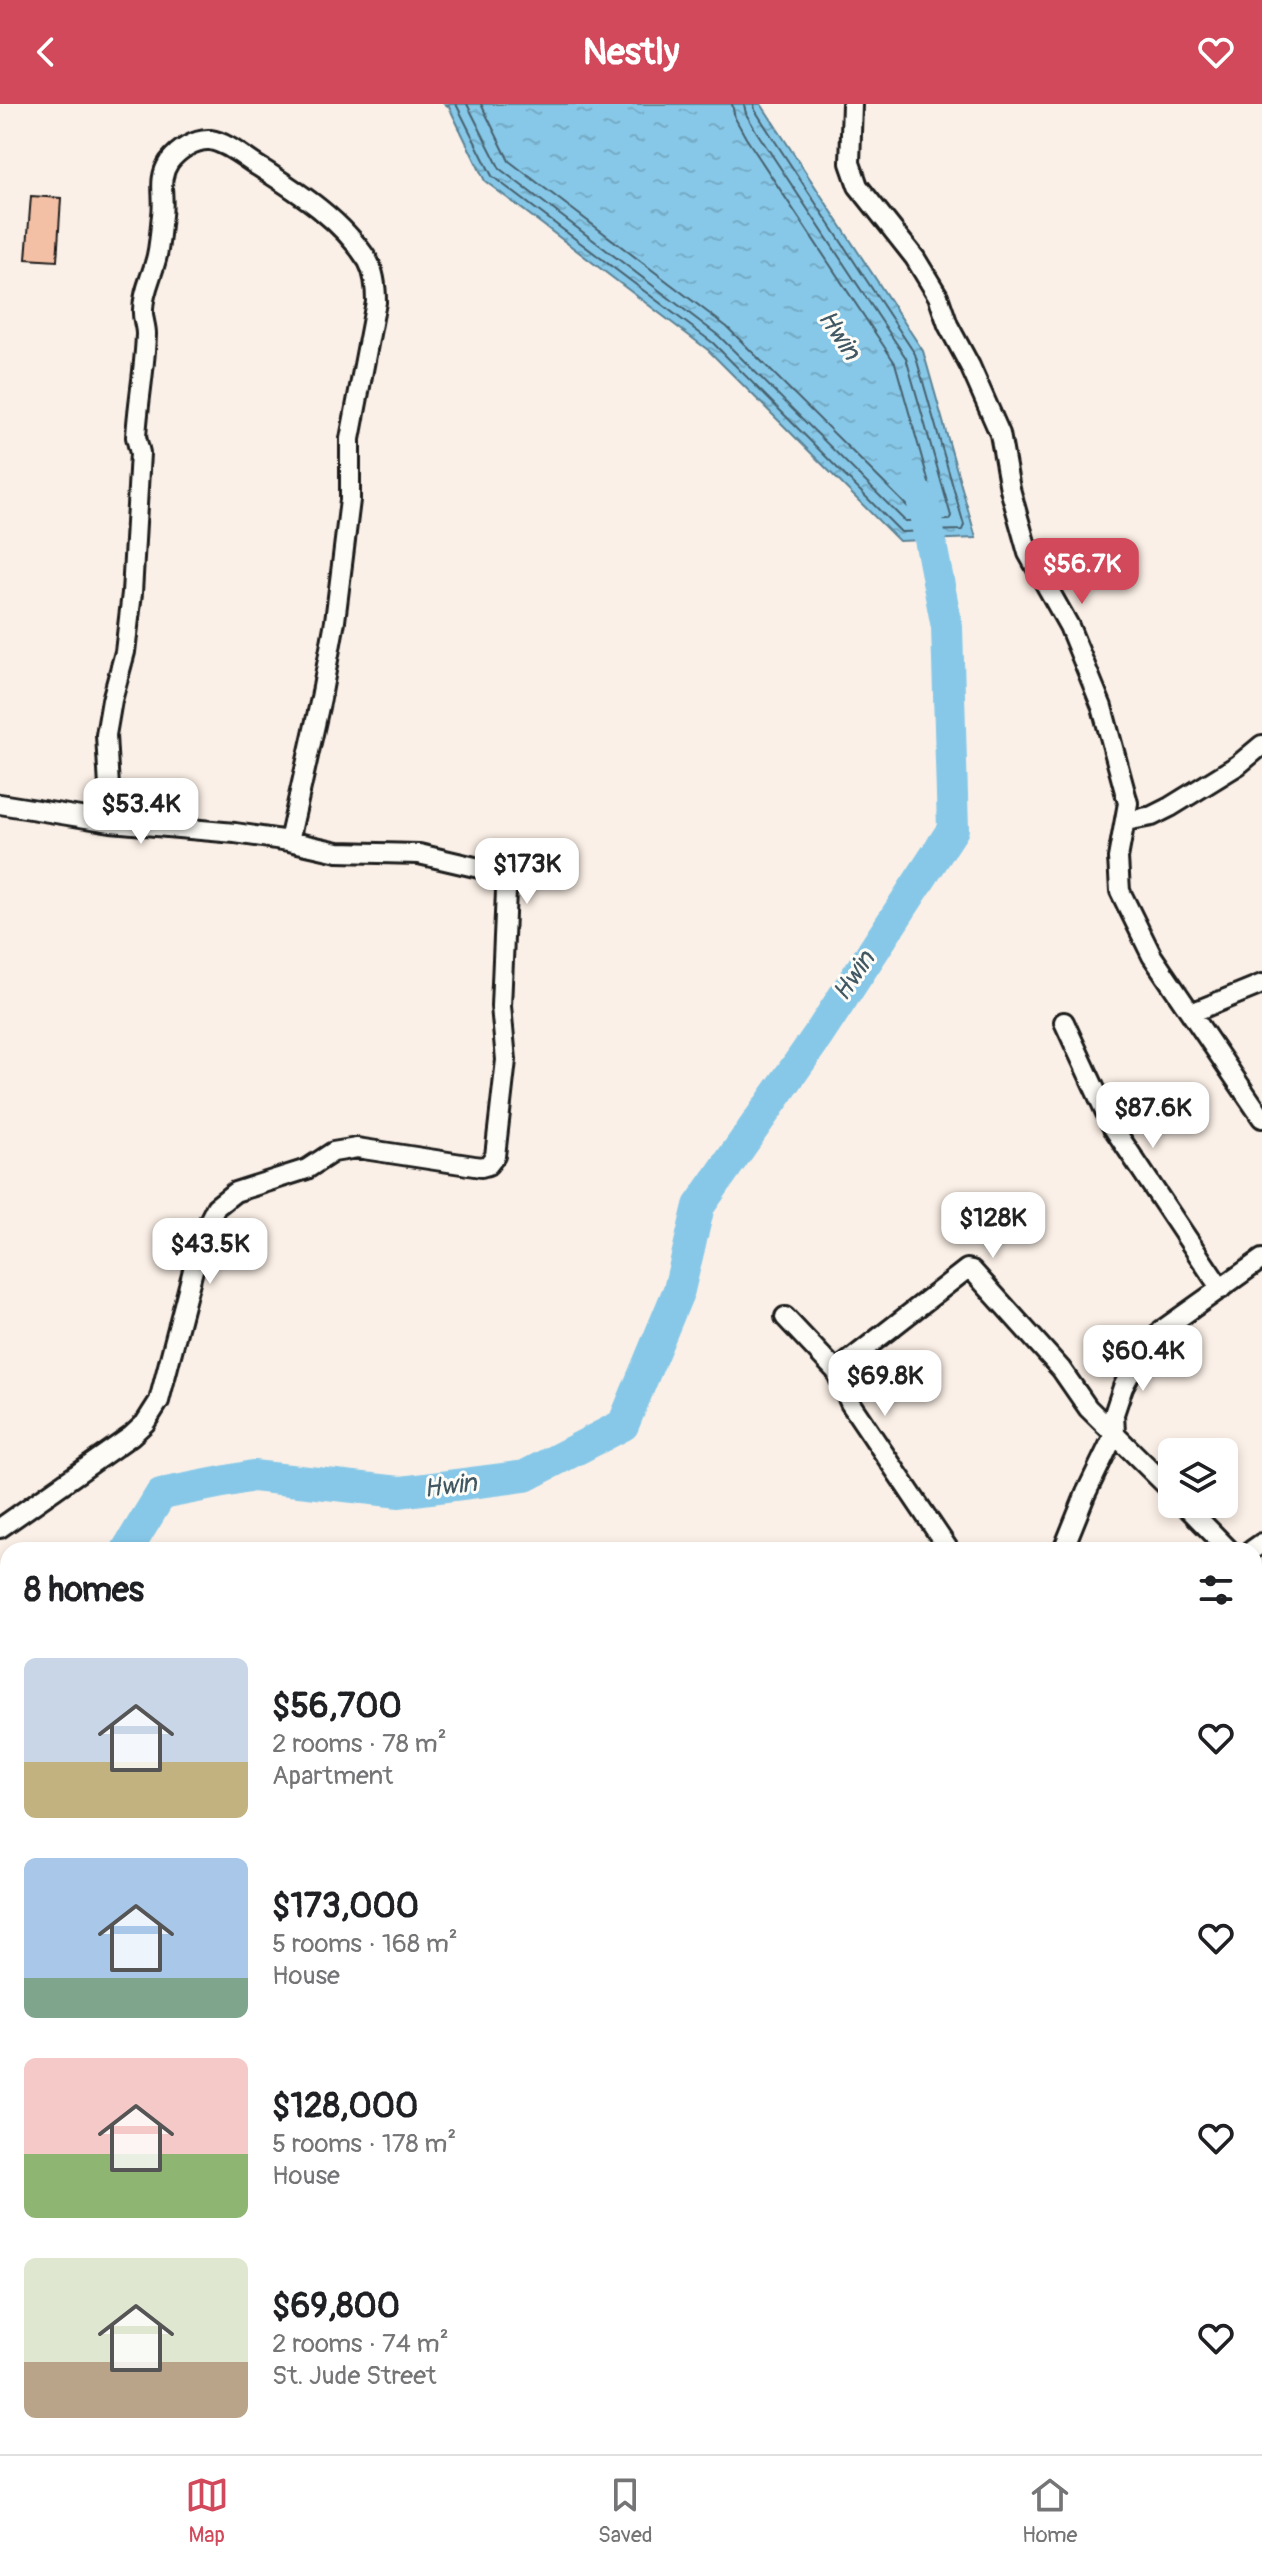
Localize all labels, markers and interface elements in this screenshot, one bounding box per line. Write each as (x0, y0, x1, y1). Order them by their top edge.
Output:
icon: back (24, 30, 68, 74)
text: Nestly (583, 30, 679, 75)
icon: heart (1194, 30, 1238, 74)
water label: Hwin (811, 304, 868, 367)
pin: $56.7K (1017, 538, 1147, 606)
text: $56.7K (1043, 548, 1121, 580)
pin: $53.4K (76, 778, 206, 846)
text: $53.4K (101, 788, 181, 820)
pin: $173K (471, 838, 583, 906)
text: $173K (493, 848, 561, 880)
water label: Hwin (826, 944, 883, 1007)
pin: $87.6K (1088, 1082, 1218, 1150)
text: $87.6K (1114, 1092, 1192, 1124)
pin: $128K (937, 1192, 1049, 1260)
text: $128K (959, 1202, 1027, 1234)
pin: $43.5K (145, 1218, 275, 1286)
text: $43.5K (170, 1228, 250, 1260)
pin: $60.4K (1078, 1325, 1208, 1393)
text: $60.4K (1101, 1335, 1185, 1367)
pin: $69.8K (820, 1350, 950, 1418)
text: $69.8K (846, 1360, 924, 1392)
map controls (1158, 1438, 1238, 1518)
button: layers (1158, 1438, 1238, 1518)
water label: Hwin (422, 1467, 480, 1505)
icon: filters (1194, 1568, 1238, 1612)
text: 8 homes (24, 1569, 144, 1612)
text: $56,700 (272, 1685, 402, 1728)
icon: home (88, 1690, 184, 1786)
icon: heart (1194, 1716, 1238, 1760)
text: 2 rooms · 78 m² (272, 1728, 447, 1760)
text: Apartment (272, 1760, 393, 1792)
text: $173,000 (272, 1885, 419, 1928)
icon: home (88, 1890, 184, 1986)
icon: heart (1194, 1916, 1238, 1960)
text: 5 rooms · 168 m² (272, 1928, 458, 1960)
text: House (272, 1960, 340, 1992)
text: $128,000 (272, 2085, 418, 2128)
icon: home (88, 2090, 184, 2186)
icon: heart (1194, 2116, 1238, 2160)
text: 5 rooms · 178 m² (272, 2128, 456, 2160)
text: House (272, 2160, 340, 2192)
text: $69,800 (272, 2285, 400, 2328)
icon: home (88, 2290, 184, 2386)
icon: heart (1194, 2316, 1238, 2360)
text: 2 rooms · 74 m² (272, 2328, 449, 2360)
text: St. Jude Street (272, 2360, 436, 2392)
tab: Map (185, 2473, 229, 2549)
tab: Saved (598, 2473, 653, 2549)
tab: Home (1022, 2473, 1077, 2549)

